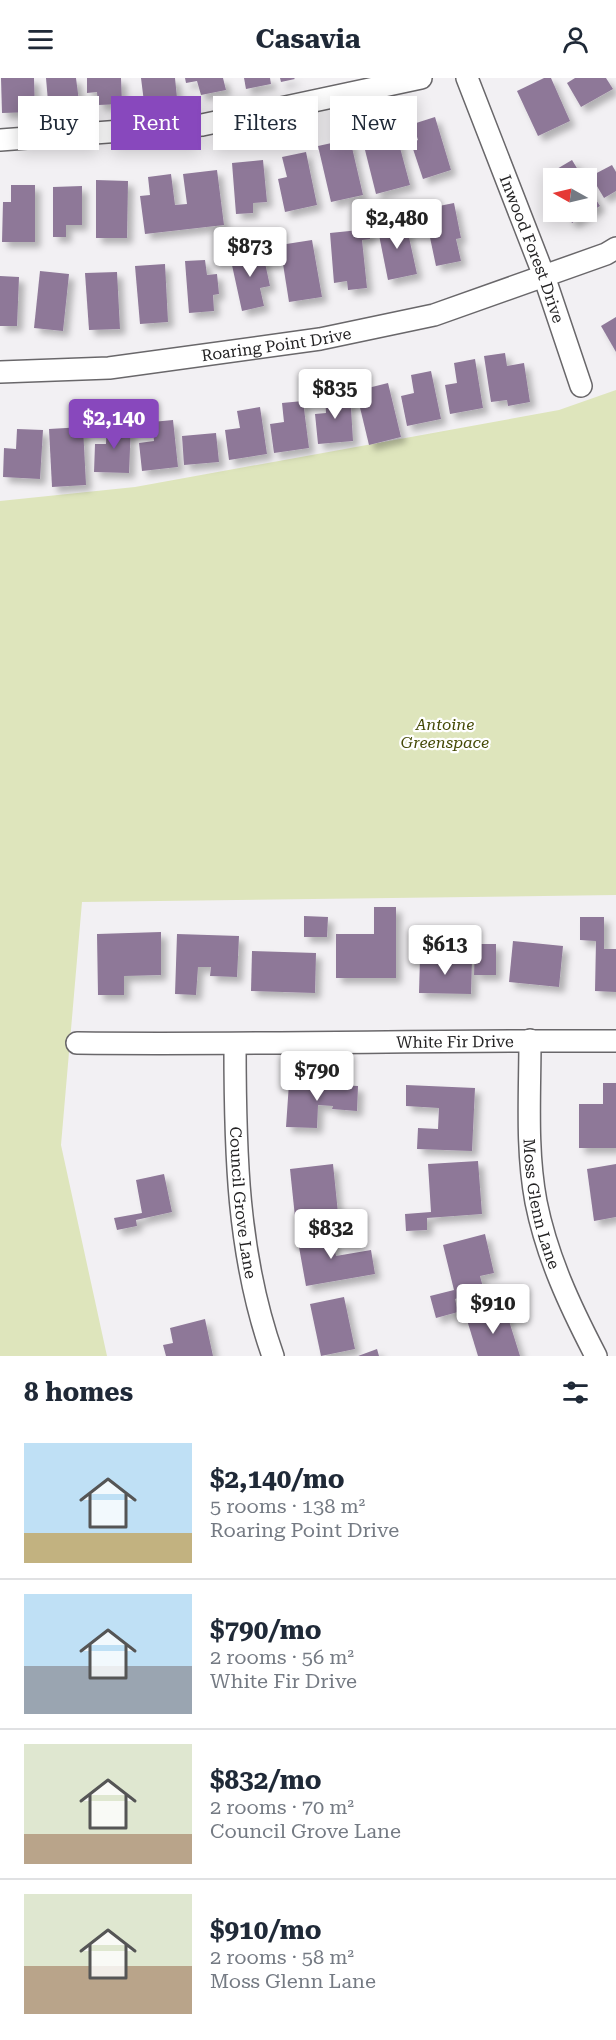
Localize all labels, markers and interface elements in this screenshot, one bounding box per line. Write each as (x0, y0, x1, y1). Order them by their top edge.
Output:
icon: menu (24, 23, 57, 56)
text: Casavia (255, 23, 361, 55)
icon: person (559, 23, 592, 56)
chip: Buy (18, 96, 99, 150)
chip: Rent (111, 96, 201, 150)
chip: Filters (213, 96, 318, 150)
chip: New (330, 96, 417, 150)
north arrow (543, 168, 597, 222)
map controls (543, 168, 597, 222)
street label: Inwood Forest Drive (496, 172, 569, 325)
pin: $2,480 (348, 199, 446, 250)
text: $2,480 (366, 206, 428, 230)
pin: $873 (214, 227, 286, 278)
text: $873 (228, 234, 272, 258)
street label: Roaring Point Drive (200, 323, 353, 365)
pin: $835 (299, 369, 371, 420)
text: $835 (313, 376, 357, 400)
pin: $2,140 (65, 399, 163, 450)
text: $2,140 (83, 406, 145, 430)
park label: Antoine Greenspace (401, 715, 489, 752)
pin: $613 (409, 925, 481, 976)
text: $613 (423, 932, 467, 956)
street label: White Fir Drive (396, 1031, 514, 1051)
pin: $790 (281, 1051, 353, 1102)
text: $790 (295, 1058, 339, 1082)
street label: Council Grove Lane (226, 1126, 261, 1281)
street label: Moss Glenn Lane (520, 1138, 564, 1272)
pin: $832 (295, 1209, 367, 1260)
text: $832 (309, 1216, 353, 1240)
pin: $910 (457, 1284, 529, 1335)
text: $910 (471, 1291, 515, 1315)
icon: filters (559, 1376, 592, 1409)
text: 8 homes (24, 1377, 133, 1407)
text: $2,140/mo (210, 1464, 345, 1494)
icon: home (72, 1467, 144, 1539)
text: 5 rooms · 138 m² (210, 1494, 365, 1518)
text: Roaring Point Drive (210, 1518, 399, 1542)
text: $790/mo (210, 1615, 322, 1645)
icon: home (72, 1618, 144, 1690)
text: 2 rooms · 56 m² (210, 1645, 354, 1669)
text: White Fir Drive (210, 1669, 357, 1693)
text: $832/mo (210, 1765, 322, 1795)
icon: home (72, 1768, 144, 1840)
text: 2 rooms · 70 m² (210, 1795, 354, 1819)
text: Council Grove Lane (210, 1819, 401, 1843)
text: $910/mo (210, 1915, 322, 1945)
icon: home (72, 1918, 144, 1990)
text: 2 rooms · 58 m² (210, 1945, 354, 1969)
text: Moss Glenn Lane (210, 1969, 376, 1993)

